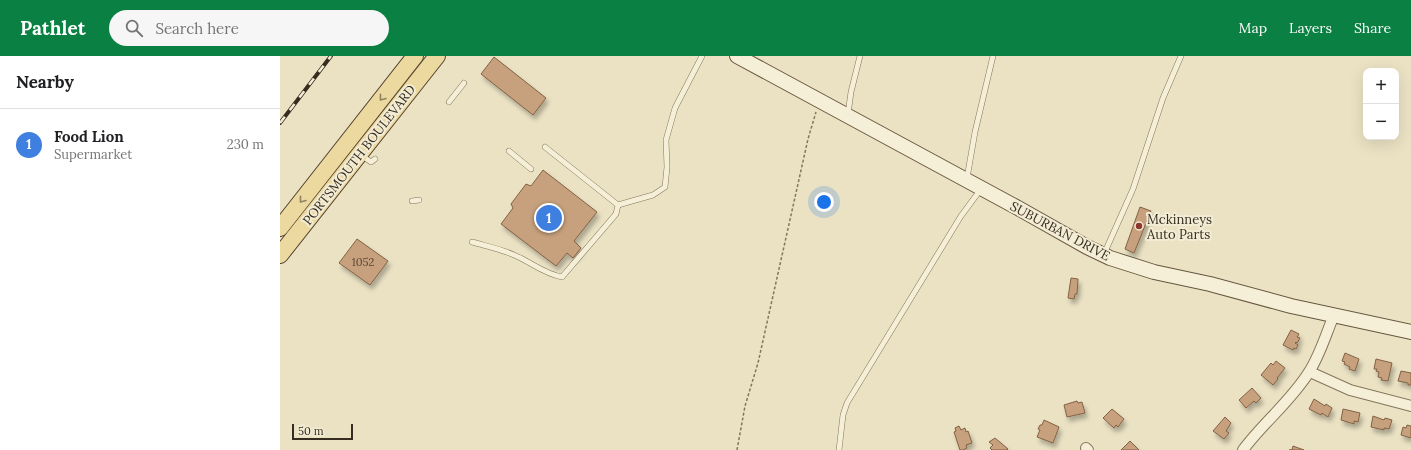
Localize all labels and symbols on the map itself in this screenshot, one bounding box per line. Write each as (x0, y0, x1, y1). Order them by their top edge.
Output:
street label: PORTSMOUTH BOULEVARD (299, 81, 419, 229)
one-way arrow (380, 93, 387, 100)
your location (814, 192, 834, 212)
one-way arrow (300, 195, 307, 202)
street label: SUBURBAN DRIVE (1007, 197, 1113, 265)
pin: 1 (536, 203, 562, 233)
place label: Mckinneys Auto Parts (1146, 211, 1212, 243)
marker: Mckinneys Auto Parts (1134, 221, 1144, 231)
house number: 1052 (352, 255, 374, 269)
scale bar (292, 422, 353, 441)

